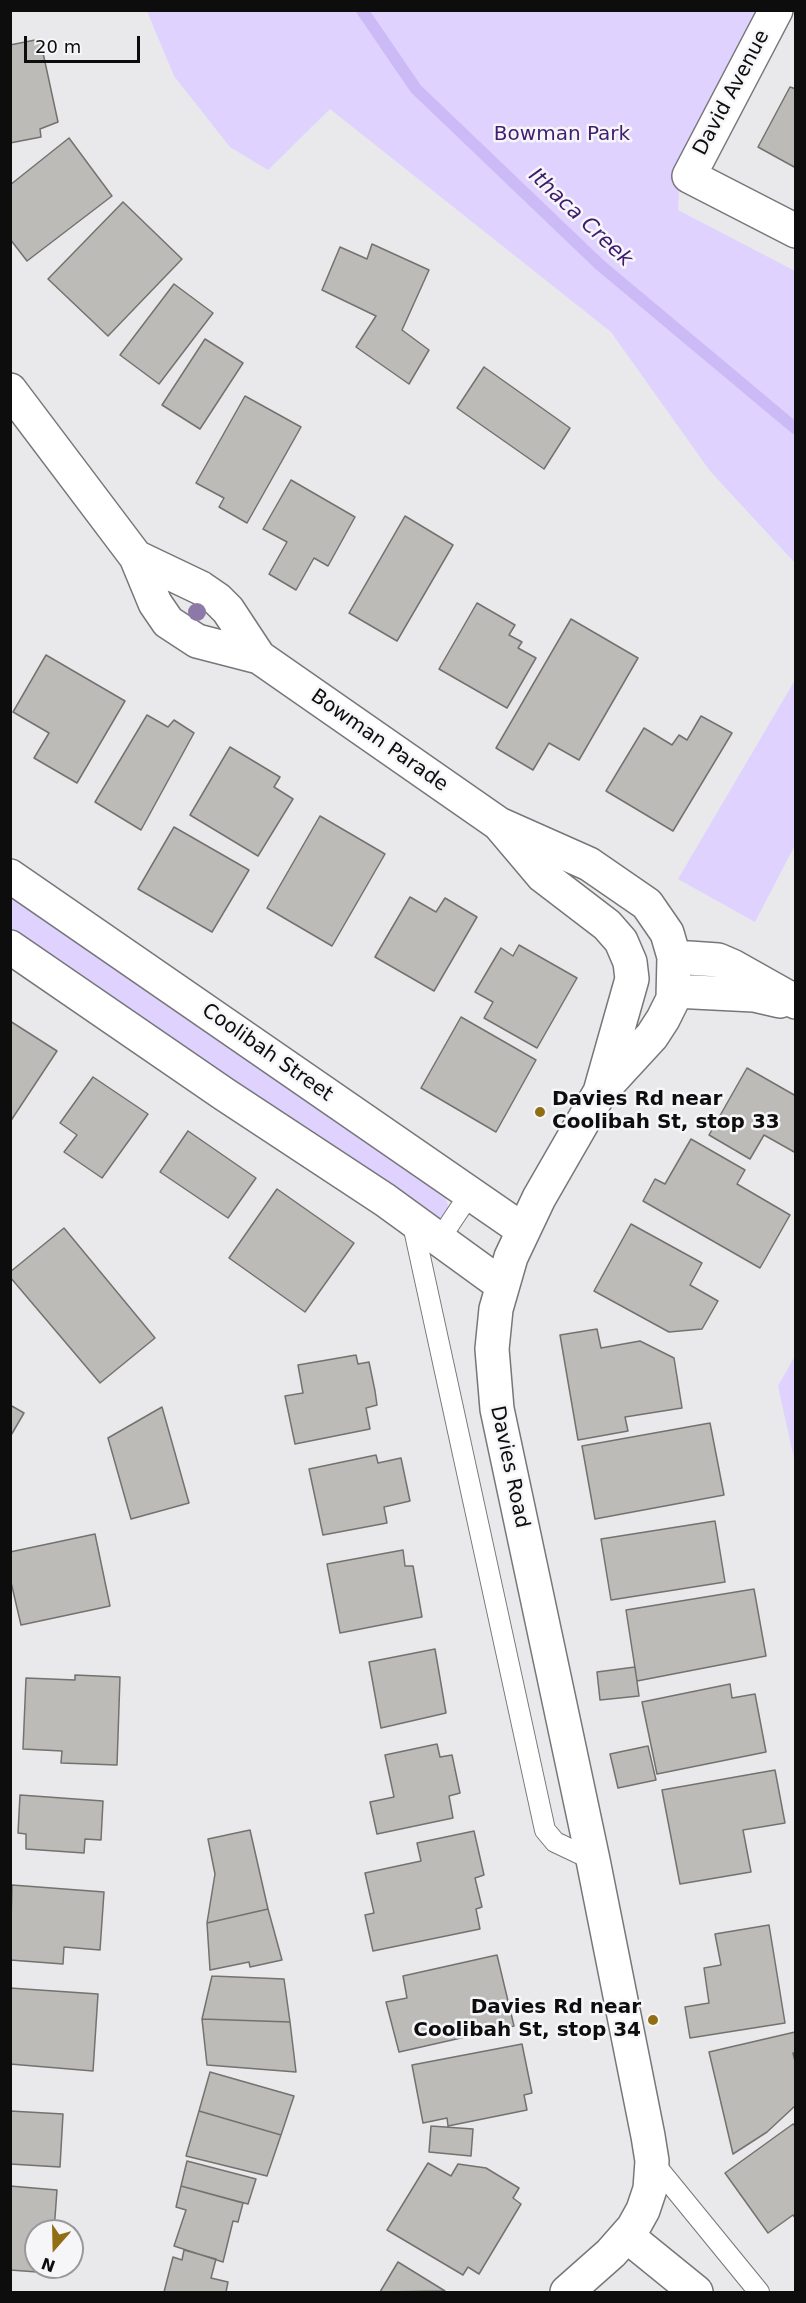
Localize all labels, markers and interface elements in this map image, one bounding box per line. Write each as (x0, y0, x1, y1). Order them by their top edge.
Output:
scale bar (27, 24, 142, 62)
street label: David Avenue (689, 26, 775, 160)
text: 20 m (35, 36, 81, 57)
park label: Bowman Park (494, 123, 630, 147)
water label: Ithaca Creek (523, 163, 637, 273)
street label: Bowman Parade (306, 685, 452, 797)
street label: Coolibah Street (197, 999, 337, 1107)
place label: Davies Rd near Coolibah St, stop 33 (552, 1088, 780, 1135)
marker: Davies Rd near Coolibah St, stop 33 (533, 1105, 547, 1119)
street label: Davies Road (484, 1404, 534, 1530)
place label: Davies Rd near Coolibah St, stop 34 (413, 1996, 641, 2043)
marker: Davies Rd near Coolibah St, stop 34 (646, 2013, 660, 2027)
north arrow (24, 2219, 84, 2279)
text: N (39, 2253, 58, 2276)

